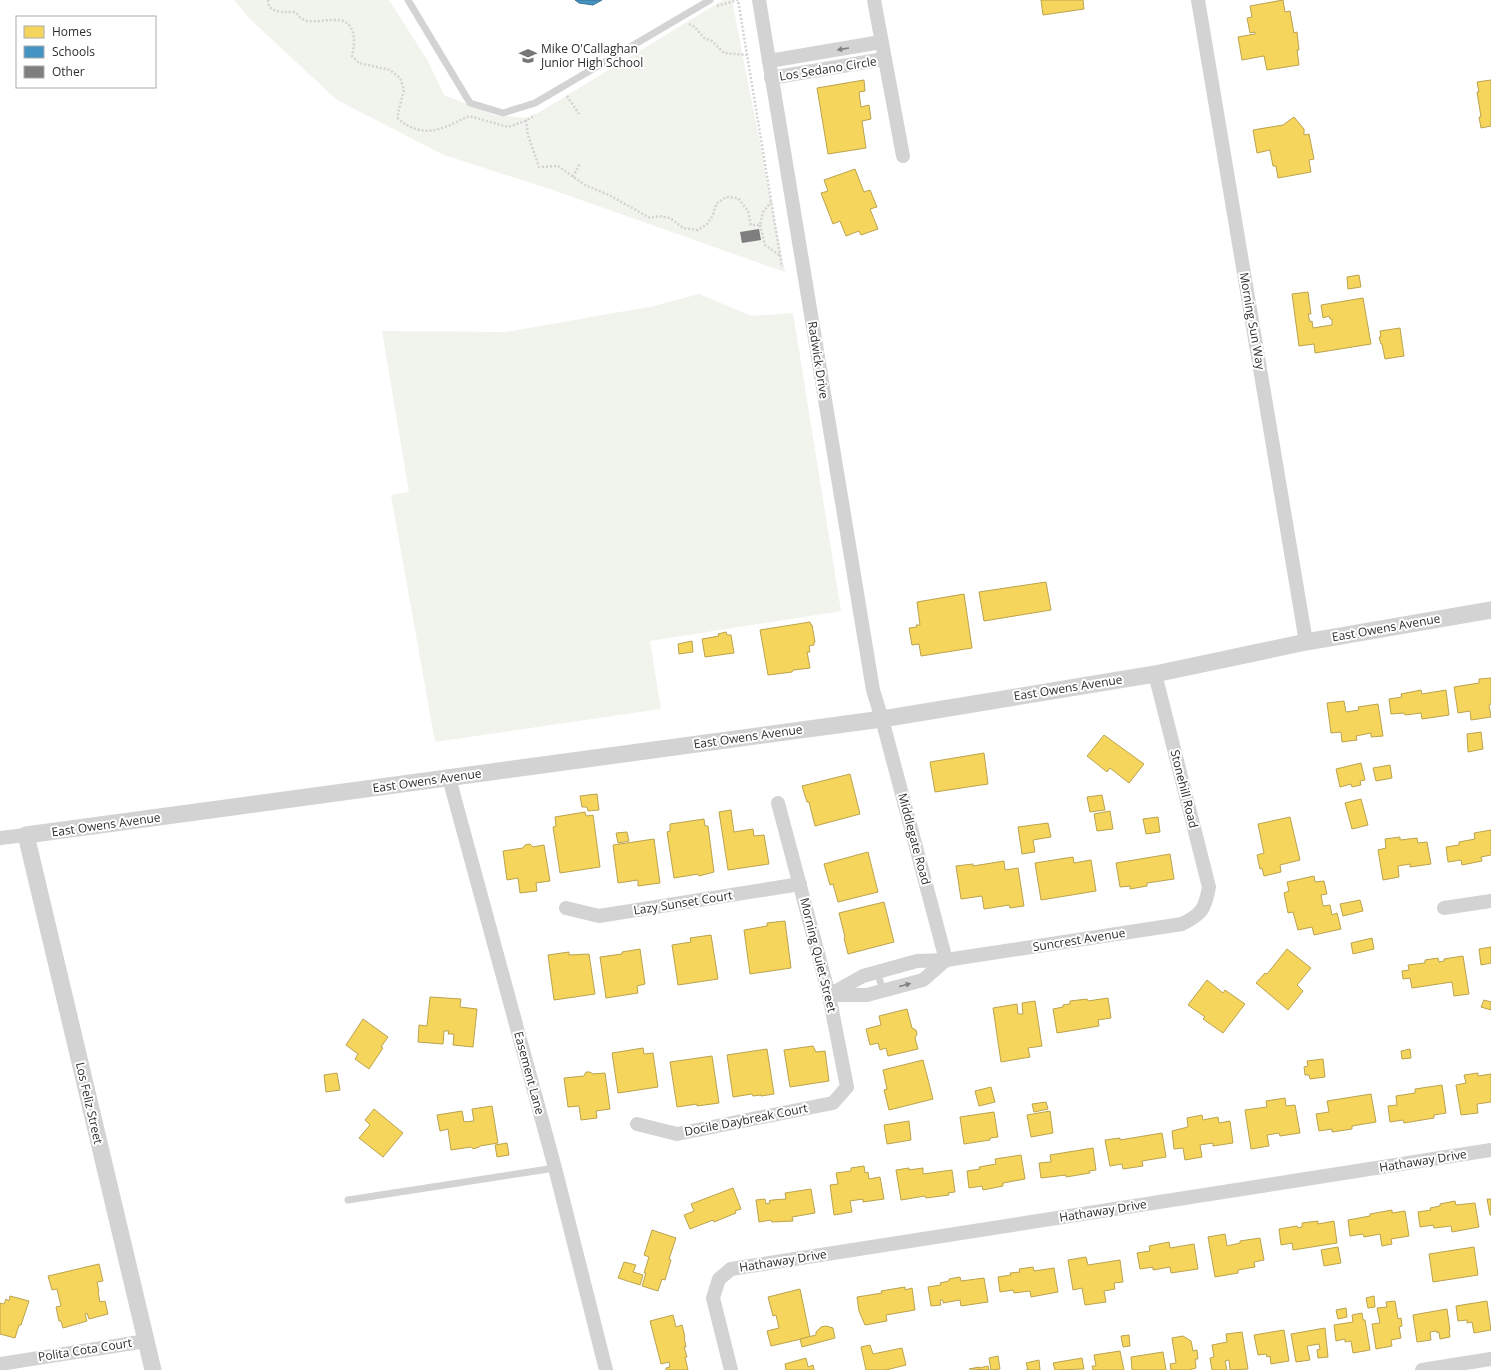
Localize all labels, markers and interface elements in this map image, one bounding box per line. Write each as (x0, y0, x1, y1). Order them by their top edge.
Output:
legend (16, 16, 156, 88)
text: Homes (52, 23, 92, 40)
place label: Mike O'Callaghan Junior High School (540, 40, 643, 71)
text: Schools (52, 43, 95, 60)
school or university icon: Mike O'Callaghan Junior High School (518, 46, 538, 66)
one-way arrow (837, 46, 849, 52)
street label: Los Sedano Circle (778, 52, 878, 85)
text: Other (52, 63, 85, 80)
street label: Morning Sun Way (1236, 271, 1270, 372)
street label: Radwick Drive (804, 320, 833, 400)
street label: East Owens Avenue (1330, 610, 1442, 645)
street label: East Owens Avenue (1012, 670, 1124, 704)
street label: East Owens Avenue (692, 720, 804, 753)
street label: Stonehill Road (1167, 748, 1202, 830)
street label: East Owens Avenue (371, 764, 483, 797)
street label: Middlegate Road (894, 791, 935, 887)
street label: East Owens Avenue (50, 808, 162, 841)
street label: Lazy Sunset Court (632, 886, 734, 919)
street label: Morning Quiet Street (796, 896, 841, 1014)
street label: Suncrest Avenue (1031, 924, 1127, 955)
one-way arrow (899, 981, 911, 987)
street label: Easement Lane (510, 1029, 549, 1117)
street label: Los Feliz Street (72, 1060, 107, 1146)
street label: Docile Daybreak Court (683, 1099, 809, 1140)
street label: Hathaway Drive (1378, 1145, 1468, 1176)
street label: Hathaway Drive (1058, 1195, 1148, 1226)
street label: Hathaway Drive (738, 1245, 828, 1276)
street label: Polita Cota Court (37, 1334, 133, 1365)

